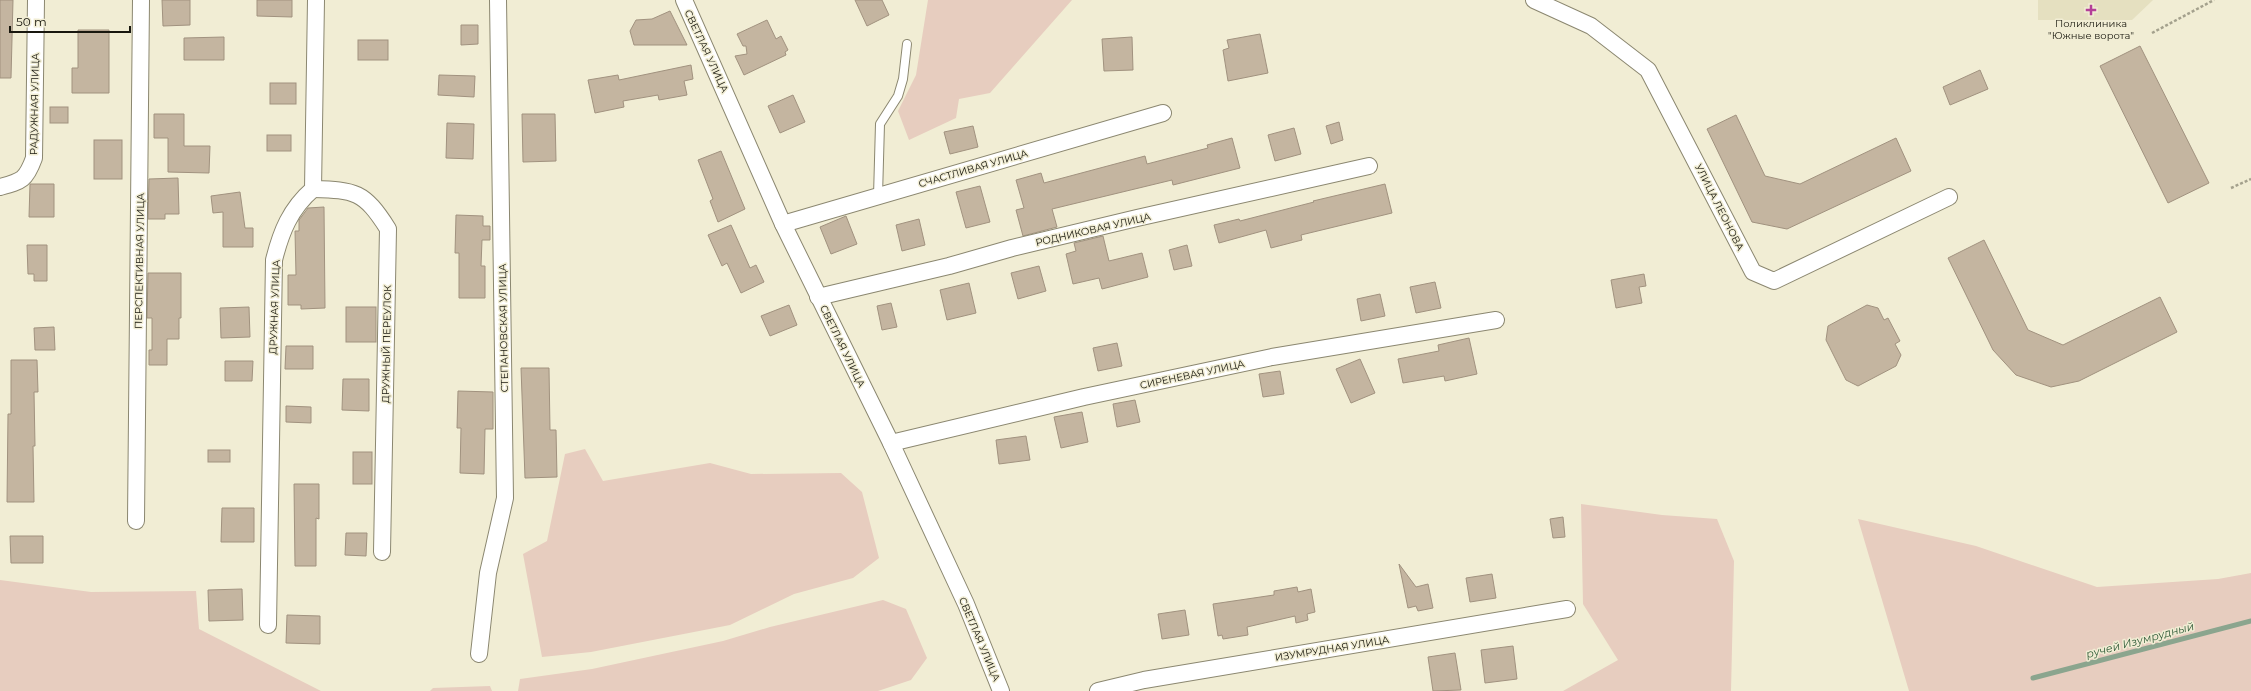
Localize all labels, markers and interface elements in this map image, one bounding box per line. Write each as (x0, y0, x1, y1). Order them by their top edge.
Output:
marker: Поликлиника "Южные ворота" (2085, 4, 2097, 16)
scale bar (10, 8, 130, 34)
street label: СВЕТЛАЯ УЛИЦА (682, 8, 732, 95)
text: 50 m (16, 14, 47, 29)
place label: Поликлиника "Южные ворота" (2048, 17, 2134, 42)
street label: РАДУЖНАЯ УЛИЦА (27, 52, 42, 155)
street label: СЧАСТЛИВАЯ УЛИЦА (917, 146, 1030, 190)
street label: УЛИЦА ЛЕОНОВА (1692, 162, 1747, 253)
street label: ПЕРСПЕКТИВНАЯ УЛИЦА (132, 192, 147, 329)
street label: РОДНИКОВАЯ УЛИЦА (1034, 210, 1153, 249)
street label: ДРУЖНАЯ УЛИЦА (266, 259, 283, 355)
street label: СТЕПАНОВСКАЯ УЛИЦА (496, 263, 511, 392)
street label: ДРУЖНЫЙ ПЕРЕУЛОК (379, 285, 394, 403)
street label: СВЕТЛАЯ УЛИЦА (817, 303, 868, 390)
street label: СИРЕНЕВАЯ УЛИЦА (1139, 357, 1246, 392)
street label: СВЕТЛАЯ УЛИЦА (956, 595, 1003, 684)
water label: ручей Изумрудный (2084, 619, 2196, 661)
street label: ИЗУМРУДНАЯ УЛИЦА (1274, 633, 1391, 664)

